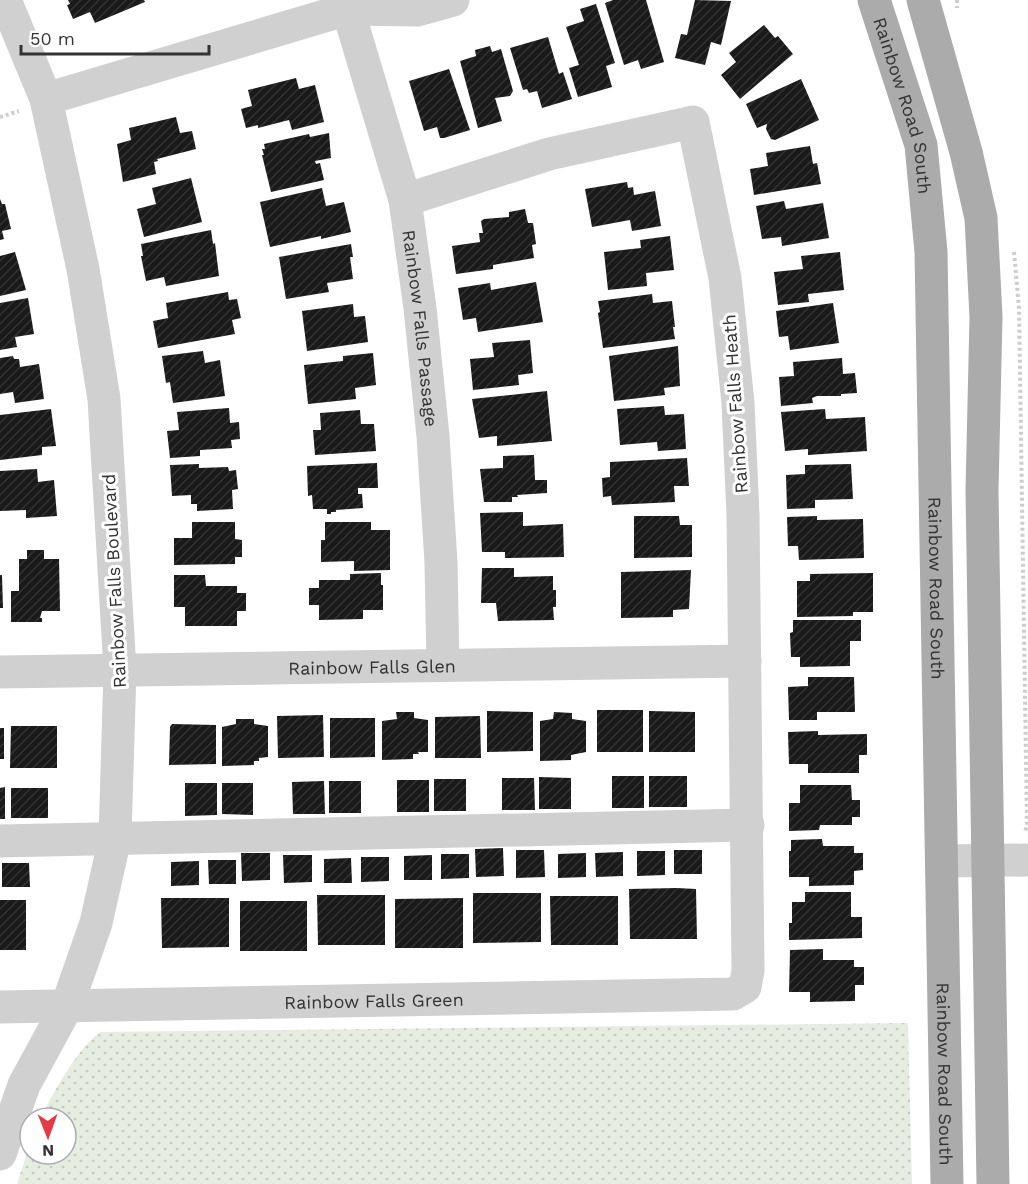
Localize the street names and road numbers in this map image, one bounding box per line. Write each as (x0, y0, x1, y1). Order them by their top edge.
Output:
street label: Rainbow Road South (870, 14, 936, 195)
street label: Rainbow Falls Passage (399, 228, 442, 428)
street label: Rainbow Falls Heath (718, 314, 752, 494)
street label: Rainbow Falls Boulevard (98, 473, 130, 689)
street label: Rainbow Road South (925, 496, 949, 680)
street label: Rainbow Falls Glen (288, 655, 456, 678)
street label: Rainbow Road South (933, 982, 957, 1166)
street label: Rainbow Falls Green (284, 988, 464, 1012)

